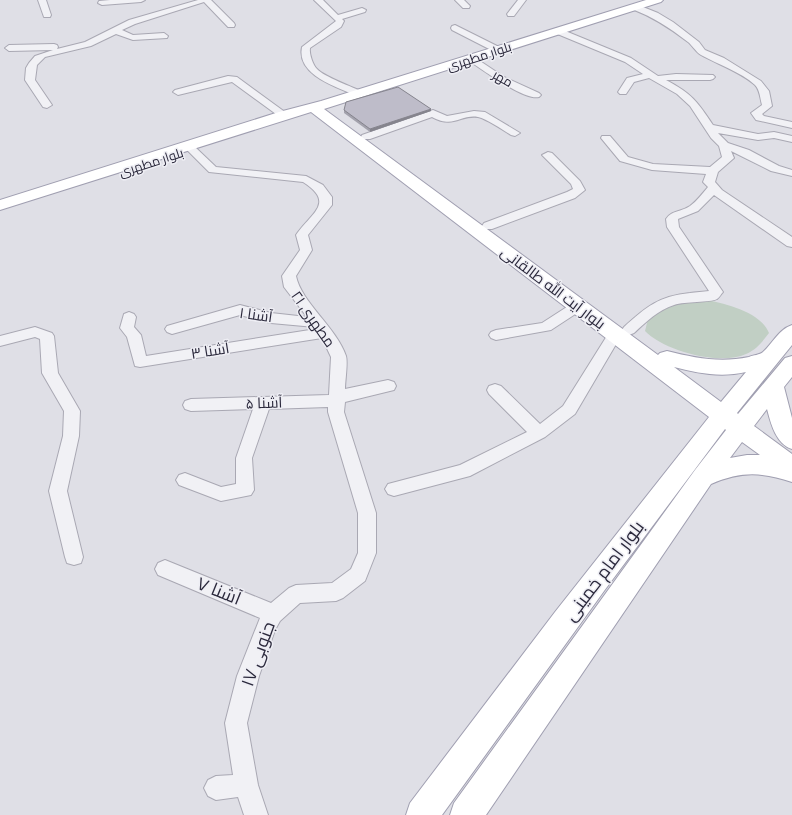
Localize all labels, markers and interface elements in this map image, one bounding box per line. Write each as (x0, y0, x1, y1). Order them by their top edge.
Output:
street label: بلوار مطهری (445, 38, 513, 74)
street label: مهر (489, 65, 516, 90)
street label: بلوار مطهری (117, 144, 185, 180)
street label: بلوار آیت الله طالقانی (497, 242, 609, 334)
street label: مطهری ۲۱ (286, 287, 340, 351)
street label: آشنا ۱ (238, 303, 274, 325)
street label: آشنا ۳ (189, 338, 230, 362)
street label: آشنا ۵ (245, 392, 283, 412)
street label: بلوار امام خمینی (558, 516, 650, 626)
street label: آشنا ۷ (194, 571, 245, 609)
street label: جنوبی ۱۷ (235, 618, 280, 689)

